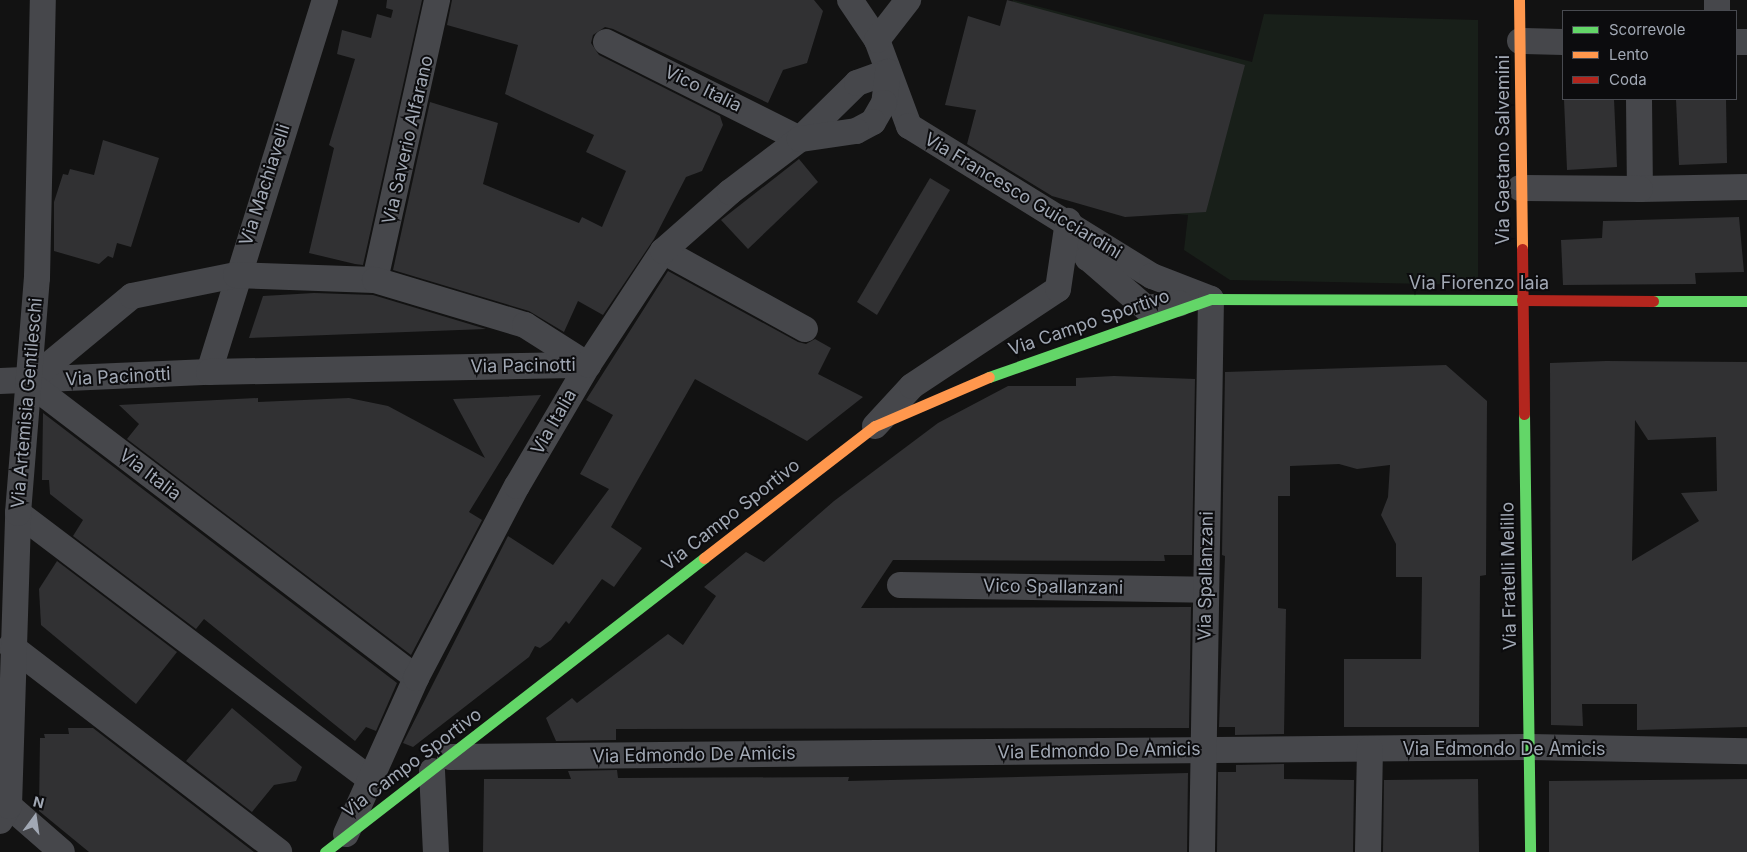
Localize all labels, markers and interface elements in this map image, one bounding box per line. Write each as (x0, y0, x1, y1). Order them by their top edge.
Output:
legend (1562, 10, 1737, 100)
text: Scorrevole (1609, 20, 1685, 39)
text: Lento (1609, 45, 1649, 64)
street label: Via Saverio Alfarano (378, 54, 438, 226)
street label: Via Gaetano Salvemini (1492, 55, 1514, 245)
street label: Vico Italia (661, 61, 745, 117)
text: Coda (1609, 70, 1647, 89)
street label: Via Machiavelli (235, 121, 295, 249)
street label: Via Francesco Guicciardini (920, 128, 1126, 264)
street label: Via Fiorenzo Iaia (1409, 272, 1549, 294)
street label: Via Campo Sportivo (1006, 285, 1172, 361)
street label: Via Artemisia Gentileschi (7, 297, 47, 509)
street label: Via Pacinotti (470, 354, 576, 378)
street label: Via Pacinotti (65, 363, 171, 391)
street label: Via Italia (527, 385, 581, 459)
street label: Via Italia (115, 445, 185, 505)
street label: Via Campo Sportivo (658, 454, 804, 576)
street label: Via Fratelli Melillo (1497, 502, 1521, 650)
street label: Via Spallanzani (1194, 511, 1218, 641)
street label: Vico Spallanzani (983, 575, 1123, 599)
street label: Via Campo Sportivo (338, 703, 486, 823)
street label: Via Edmondo De Amicis (997, 738, 1201, 764)
street label: Via Edmondo De Amicis (1402, 738, 1606, 760)
street label: Via Edmondo De Amicis (592, 742, 796, 768)
north arrow (10, 792, 60, 842)
text: N (32, 792, 46, 811)

